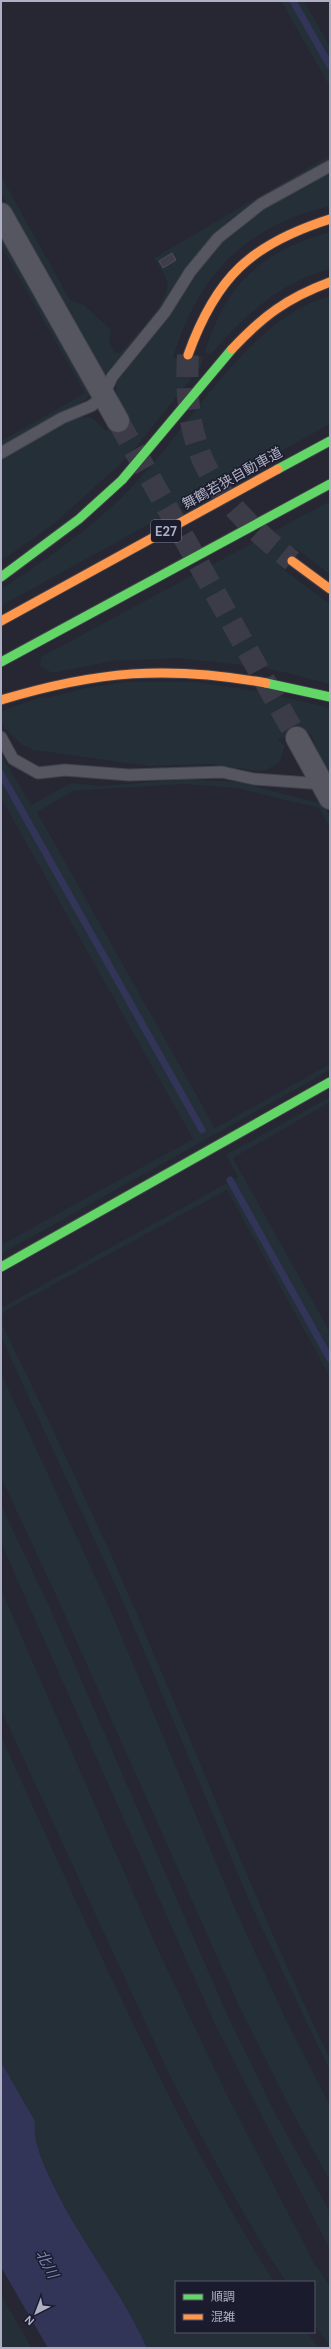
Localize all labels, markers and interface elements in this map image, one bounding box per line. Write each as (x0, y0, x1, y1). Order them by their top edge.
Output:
street label: 舞鶴若狭自動車道 (179, 443, 285, 513)
road number: E27 (151, 520, 181, 542)
water label: 北川 (31, 2246, 64, 2284)
legend (175, 2281, 315, 2333)
text: 順調 (211, 2289, 235, 2305)
north arrow (16, 2293, 56, 2333)
text: 混雑 (211, 2309, 235, 2325)
text: N (22, 2313, 37, 2328)

